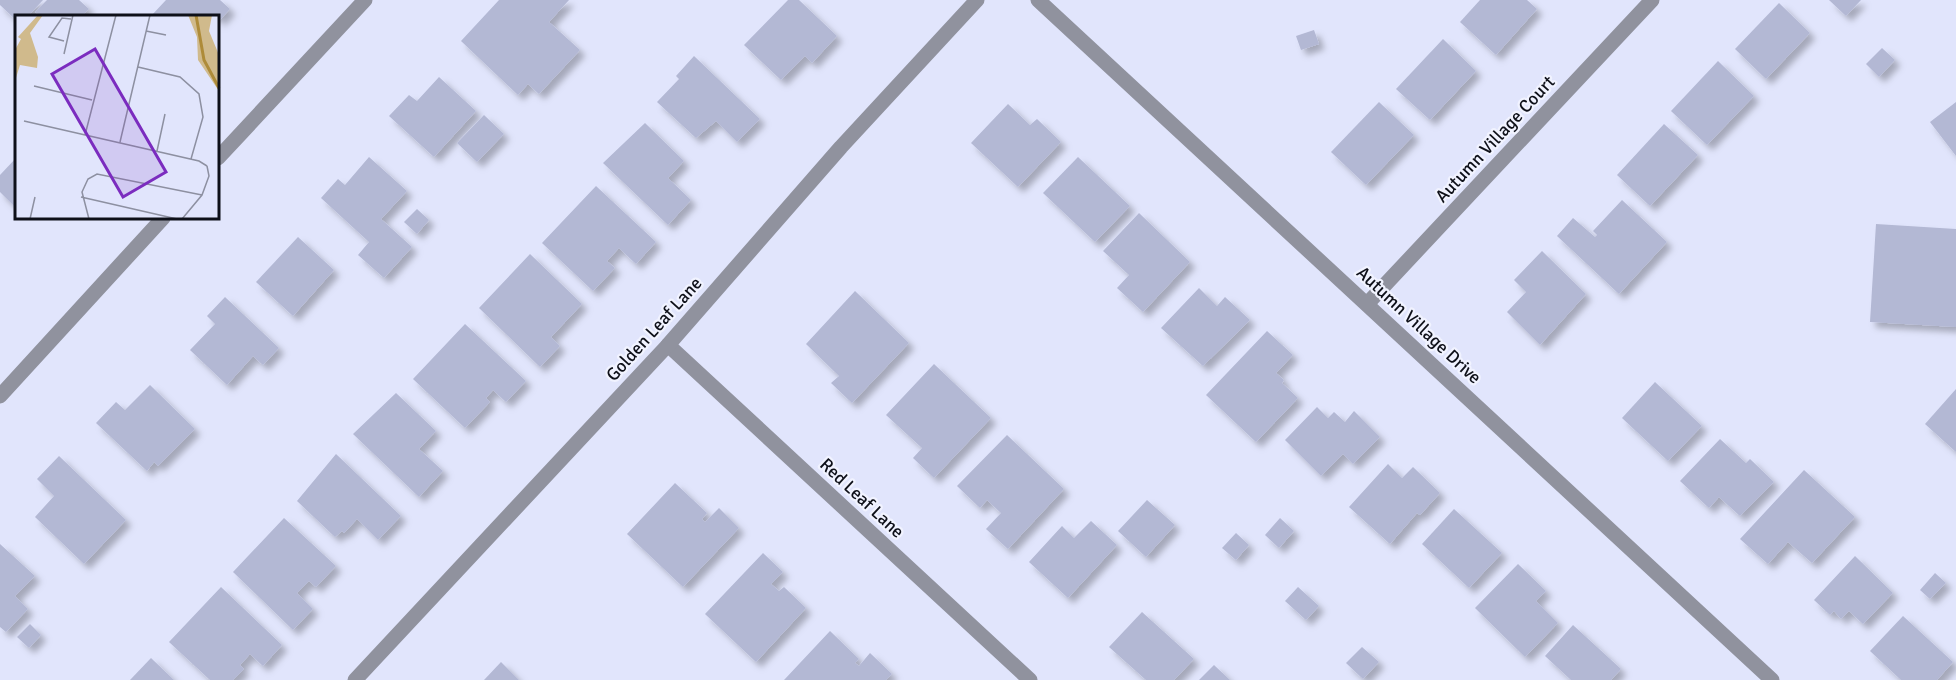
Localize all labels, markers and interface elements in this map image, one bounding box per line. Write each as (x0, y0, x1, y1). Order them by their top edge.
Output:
inset map (15, 15, 219, 219)
street label: Autumn Village Court (1431, 71, 1559, 207)
street label: Autumn Village Drive (1352, 262, 1486, 388)
street label: Golden Leaf Lane (601, 272, 707, 386)
street label: Red Leaf Lane (815, 453, 909, 543)

